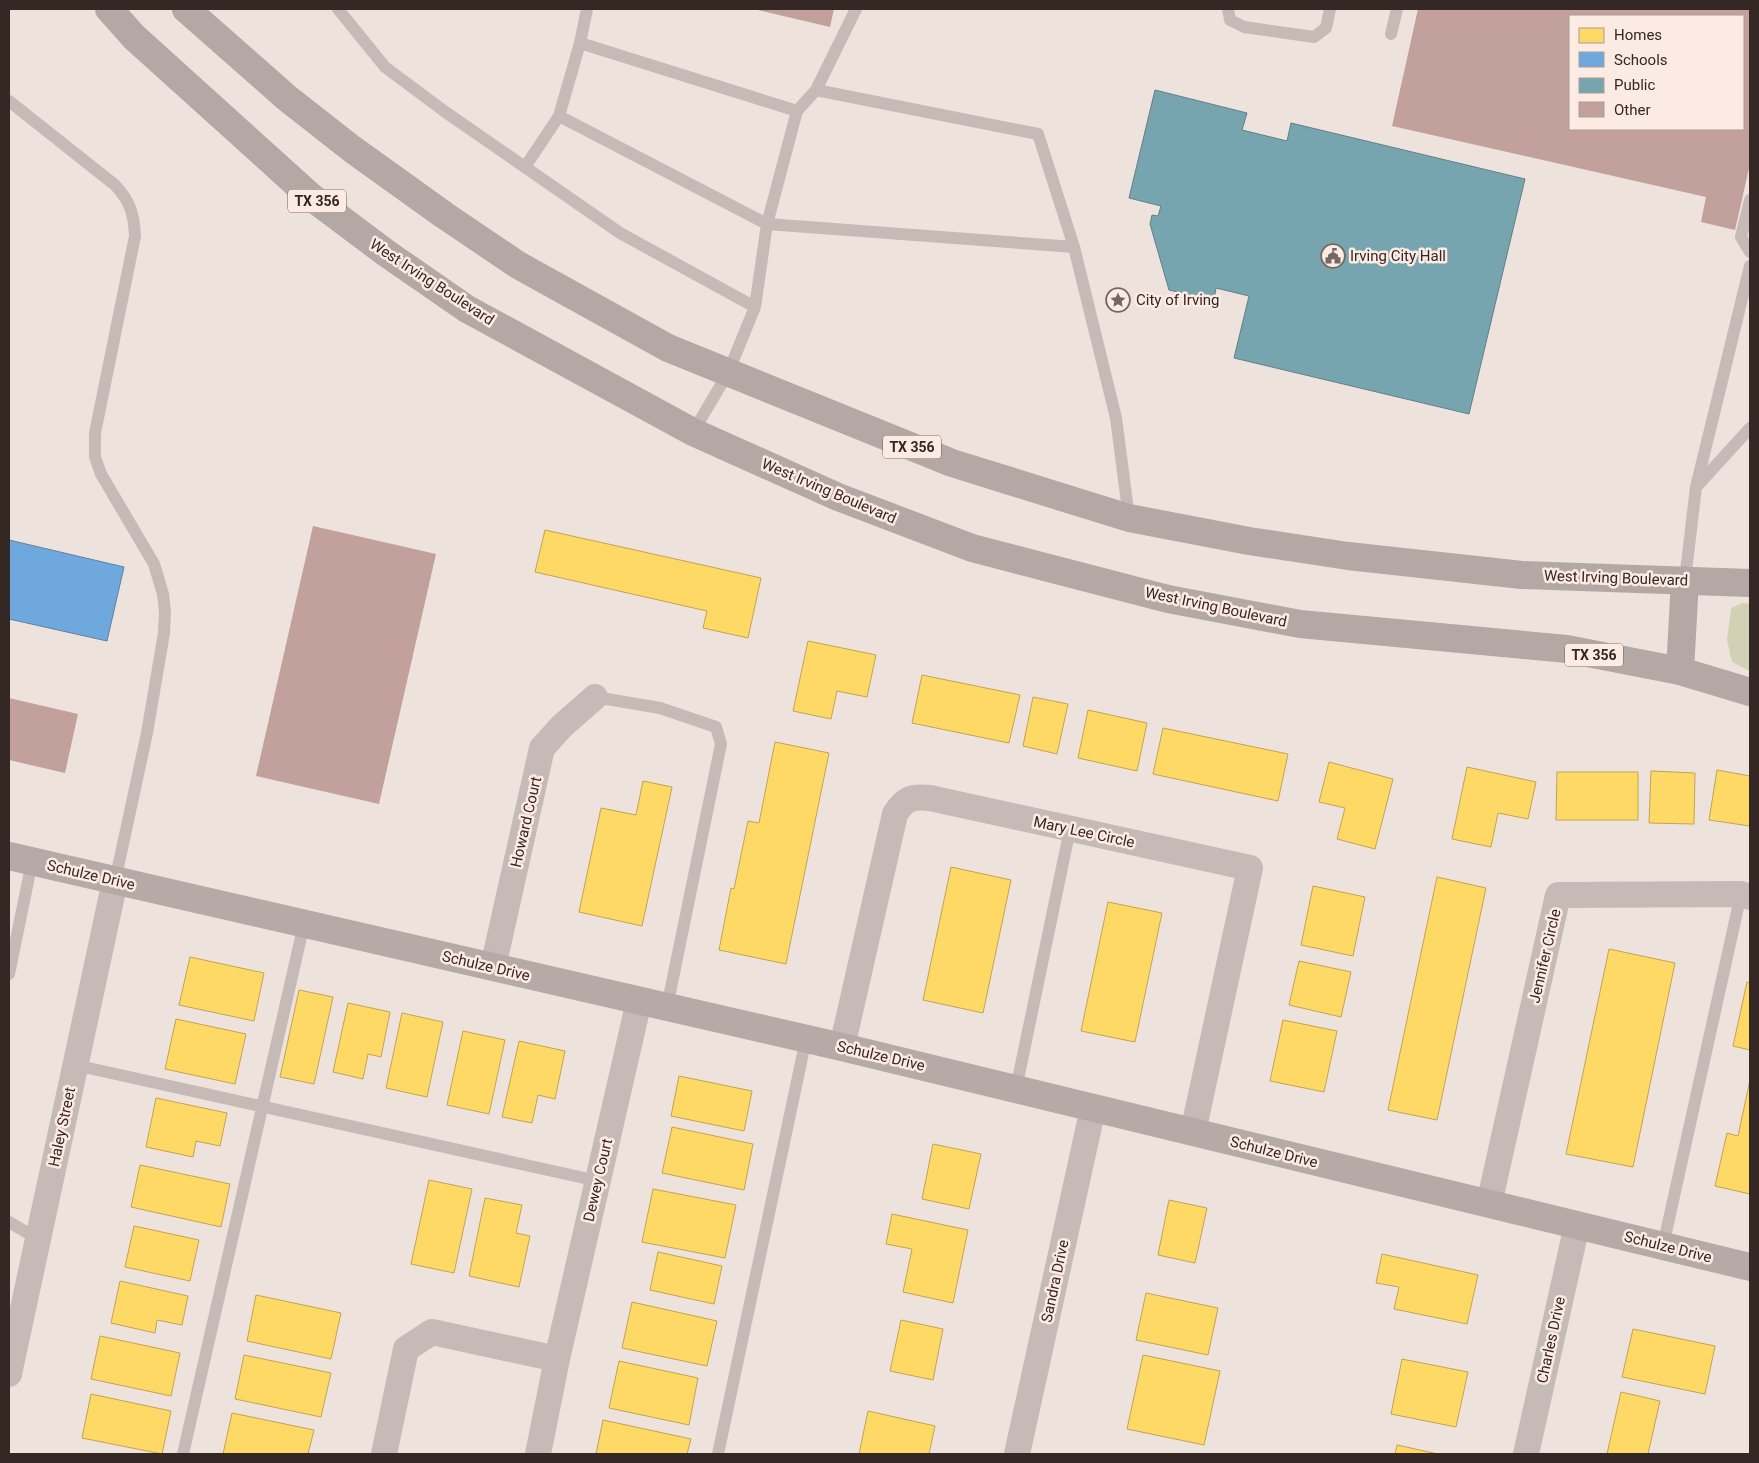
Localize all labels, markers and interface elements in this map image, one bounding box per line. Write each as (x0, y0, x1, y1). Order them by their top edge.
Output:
legend (1569, 15, 1744, 130)
text: Homes (1614, 26, 1662, 44)
text: Schools (1614, 51, 1668, 69)
text: Public (1614, 76, 1655, 94)
text: Other (1614, 101, 1651, 119)
road number: TX 356 (288, 190, 346, 212)
street label: West Irving Boulevard (367, 235, 497, 329)
public building icon: Irving City Hall (1320, 243, 1346, 269)
place label: Irving City Hall (1350, 247, 1446, 265)
place icon: City of Irving (1105, 287, 1131, 313)
place label: City of Irving (1136, 291, 1220, 309)
road number: TX 356 (883, 436, 941, 458)
street label: West Irving Boulevard (759, 454, 899, 528)
street label: West Irving Boulevard (1544, 566, 1688, 590)
street label: West Irving Boulevard (1143, 583, 1289, 631)
road number: TX 356 (1565, 644, 1623, 666)
street label: Howard Court (507, 775, 545, 869)
street label: Mary Lee Circle (1032, 813, 1136, 851)
street label: Schulze Drive (45, 856, 137, 894)
street label: Jennifer Circle (1525, 907, 1565, 1005)
street label: Schulze Drive (440, 947, 532, 985)
street label: Schulze Drive (835, 1037, 927, 1075)
street label: Haley Street (45, 1086, 79, 1168)
street label: Schulze Drive (1228, 1132, 1320, 1172)
street label: Dewey Court (580, 1137, 616, 1223)
street label: Schulze Drive (1622, 1227, 1714, 1267)
street label: Sandra Drive (1037, 1238, 1073, 1324)
street label: Charles Drive (1533, 1295, 1569, 1385)

